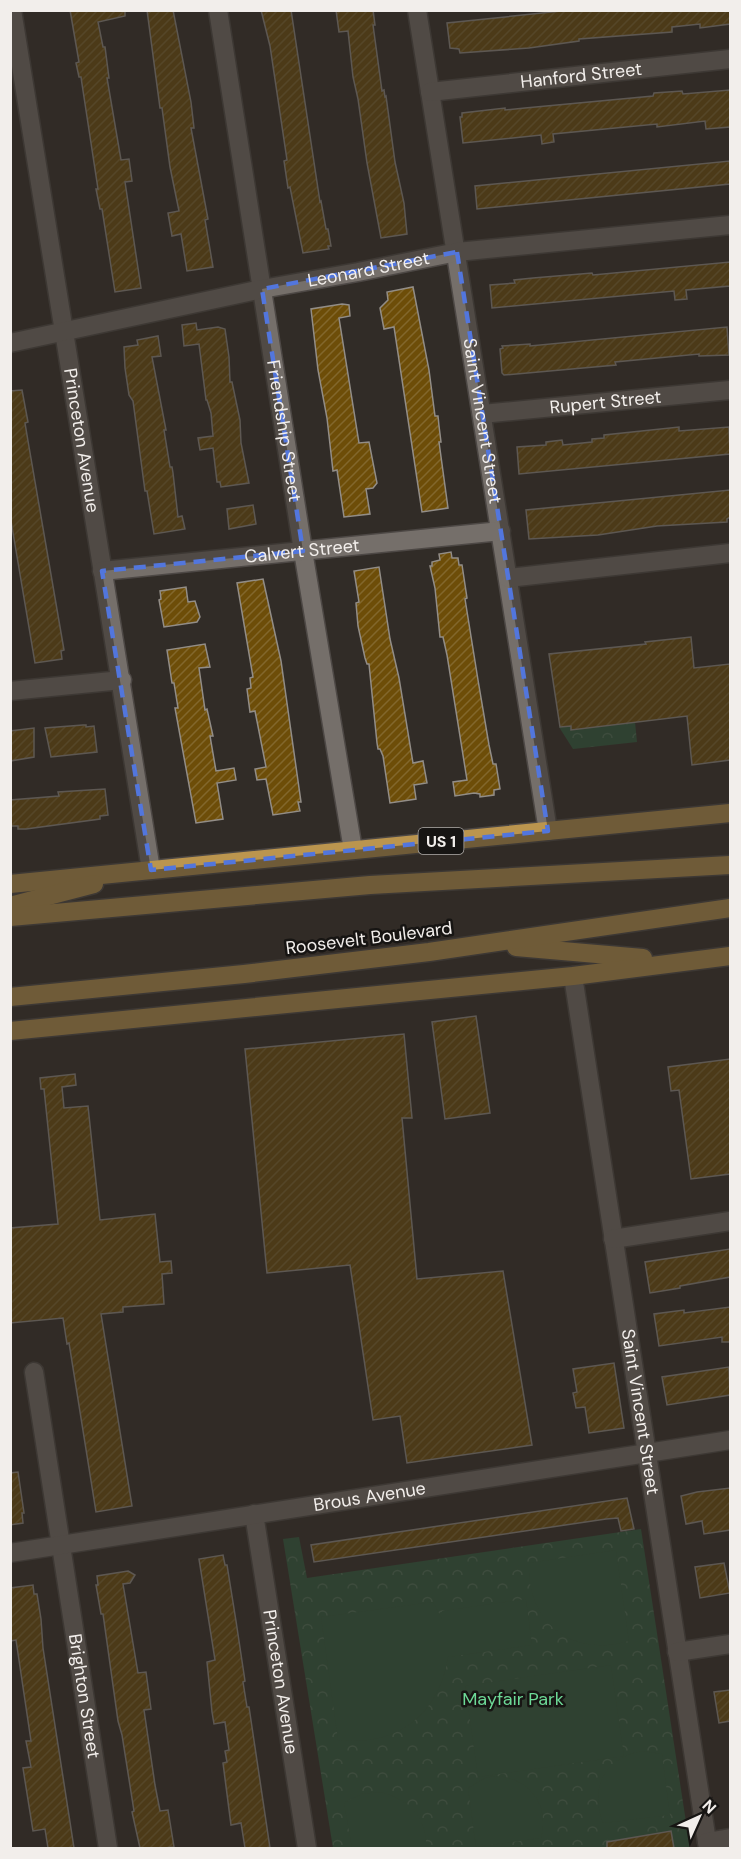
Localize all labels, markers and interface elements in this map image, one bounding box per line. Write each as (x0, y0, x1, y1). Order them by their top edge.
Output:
street label: Hanford Street (519, 57, 643, 94)
street label: Leonard Street (306, 246, 432, 293)
street label: Saint Vincent Street (458, 336, 508, 505)
street label: Friendship Street (261, 358, 307, 504)
street label: Princeton Avenue (58, 366, 105, 514)
street label: Rupert Street (548, 385, 662, 419)
street label: Calvert Street (243, 533, 361, 569)
road number: US 1 (418, 828, 464, 854)
street label: Roosevelt Boulevard (284, 916, 454, 960)
street label: Saint Vincent Street (616, 1327, 665, 1496)
street label: Brous Avenue (312, 1476, 427, 1517)
street label: Princeton Avenue (257, 1608, 304, 1756)
street label: Brighton Street (63, 1632, 106, 1760)
park label: Mayfair Park (462, 1687, 564, 1711)
north arrow (669, 1787, 729, 1847)
text: N (698, 1795, 721, 1818)

